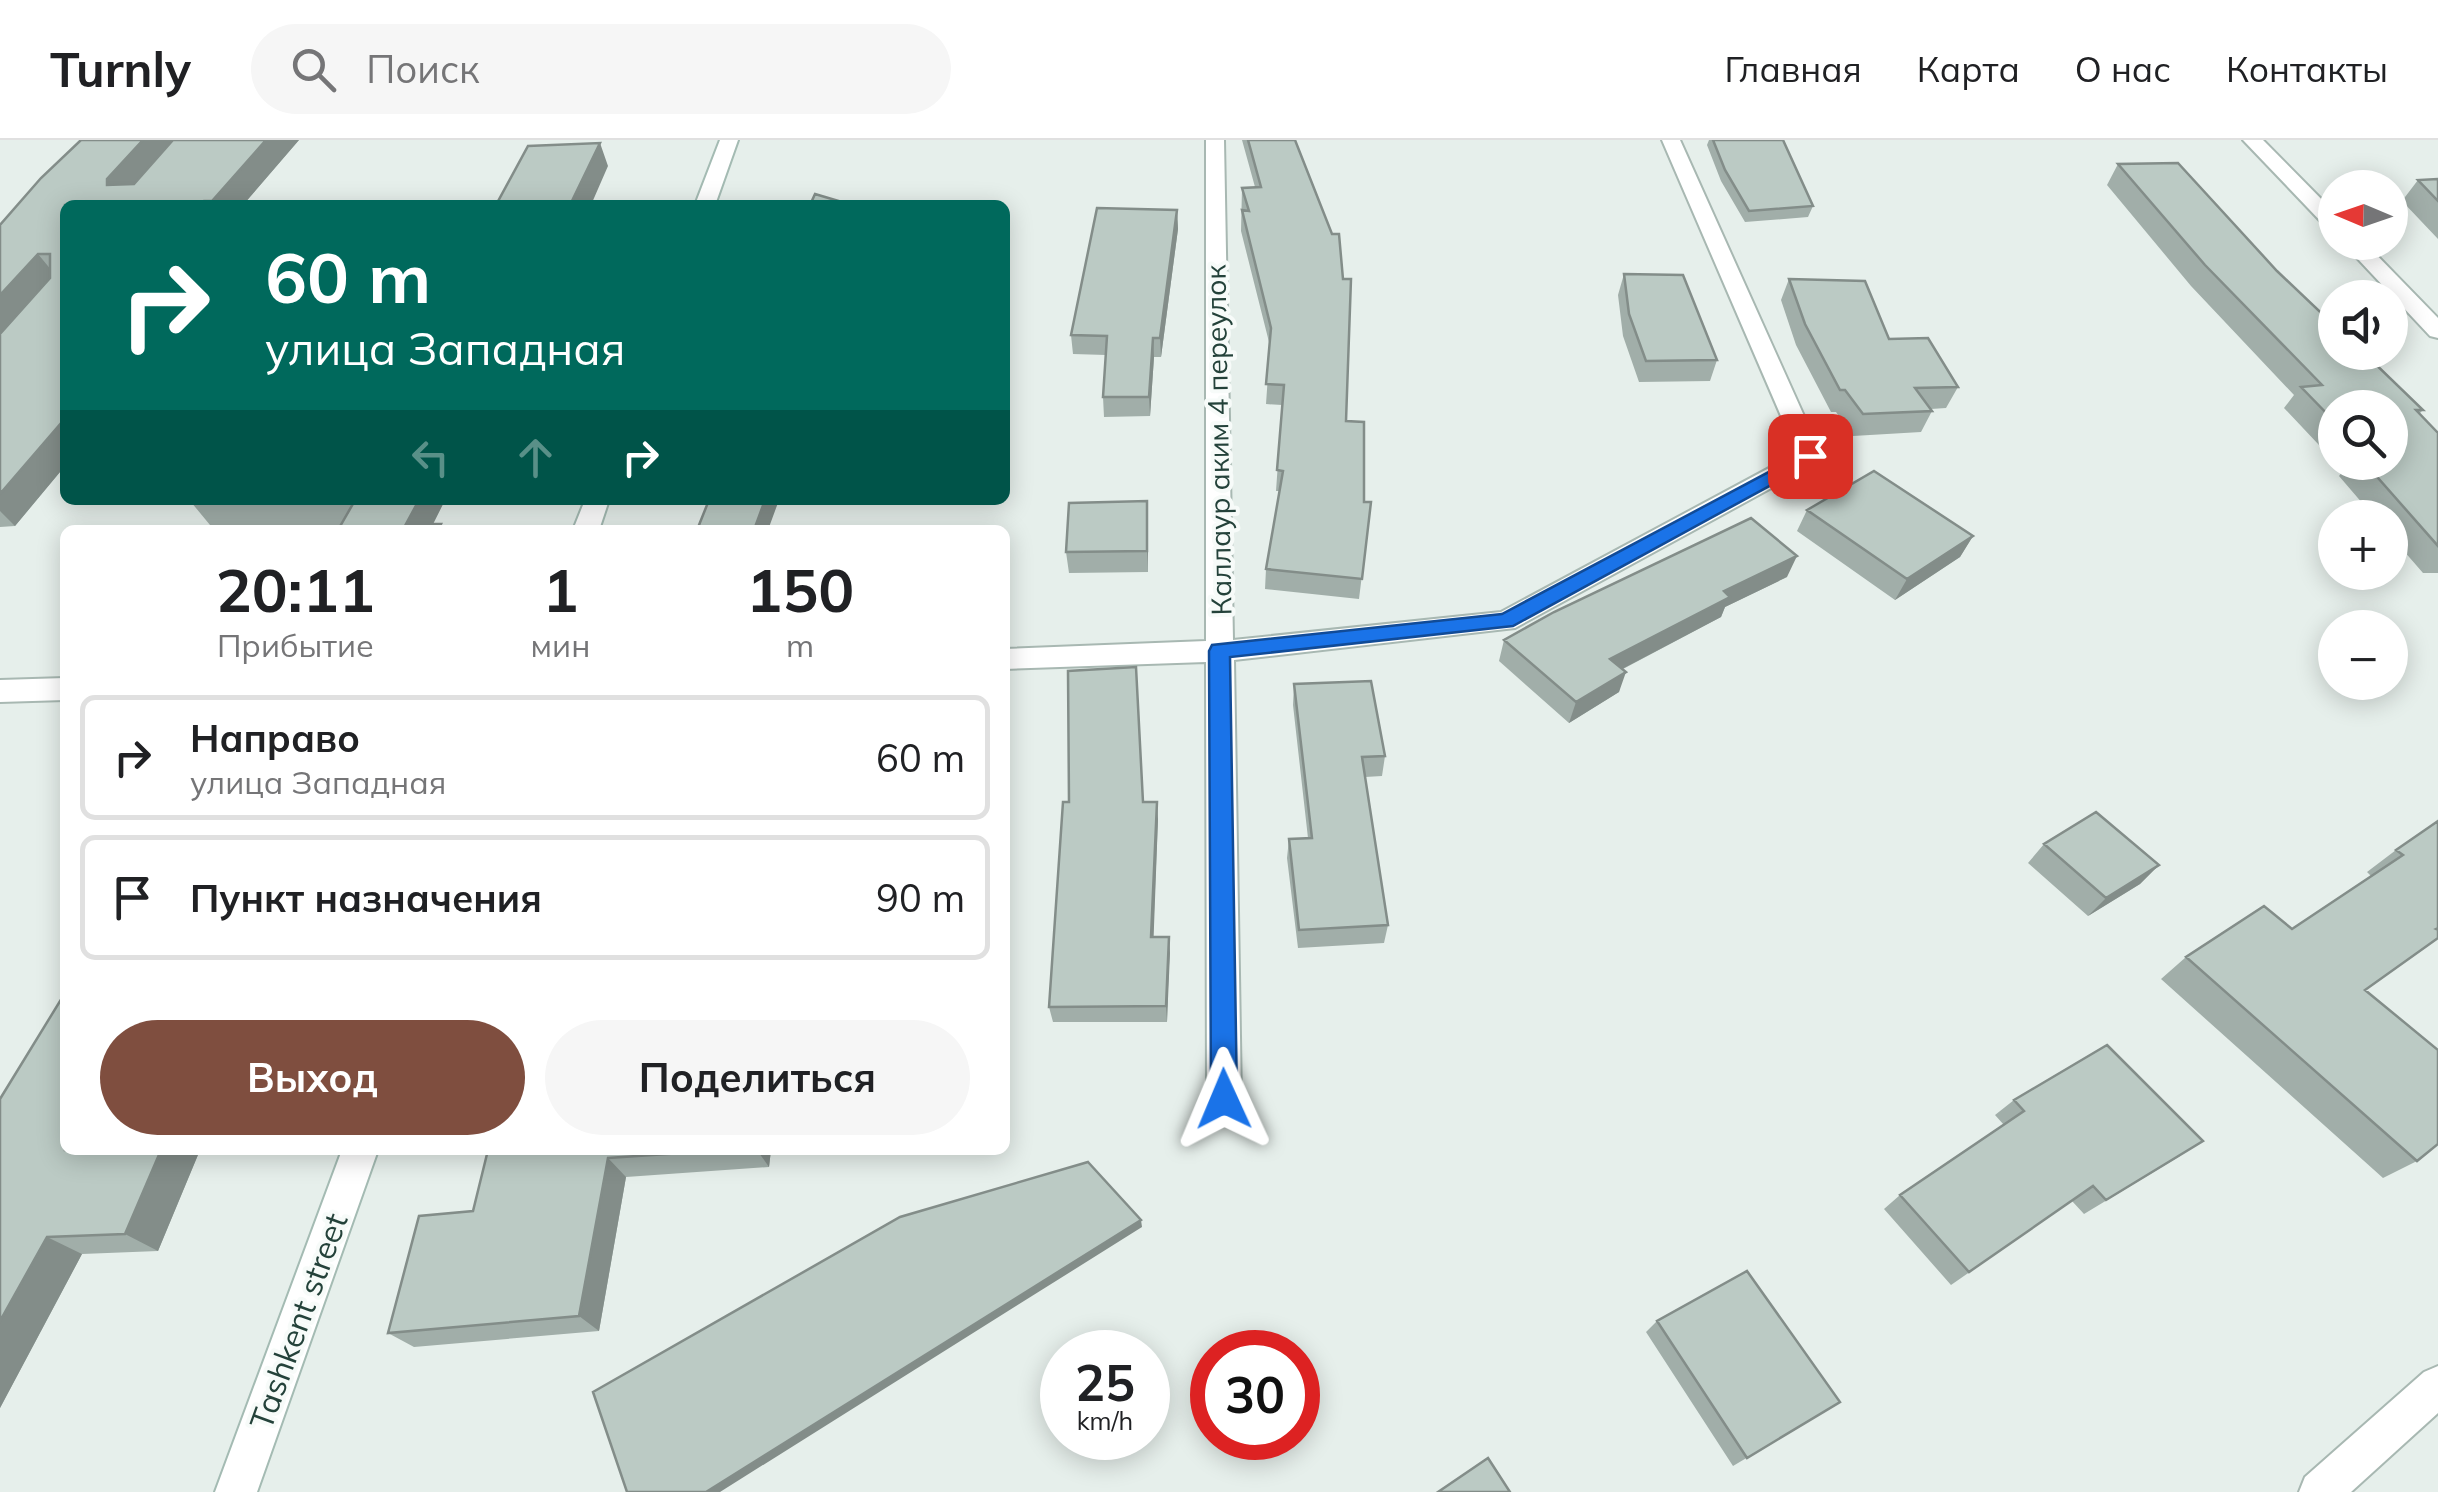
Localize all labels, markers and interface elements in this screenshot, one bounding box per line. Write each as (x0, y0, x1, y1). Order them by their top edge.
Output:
search box (251, 24, 951, 114)
text: Turnly (50, 39, 191, 99)
icon: search (286, 42, 341, 97)
text: Поиск (366, 45, 480, 93)
text: Главная (1724, 47, 1862, 91)
text: Карта (1917, 47, 2020, 91)
text: О нас (2075, 47, 2171, 91)
text: Контакты (2226, 47, 2388, 91)
north arrow (2318, 170, 2408, 260)
map controls (2318, 170, 2408, 700)
text: 60 m (265, 233, 431, 321)
icon: right (100, 240, 230, 370)
street label: Каллаур аким 4 переулок (1197, 263, 1239, 616)
button: sound (2318, 280, 2408, 370)
text: улица Западная (265, 320, 625, 376)
button: search (2318, 390, 2408, 480)
pin (1768, 414, 1853, 499)
icon: arrive (1783, 429, 1838, 484)
icon: left (403, 430, 458, 485)
icon: ahead (508, 430, 563, 485)
icon: right (613, 430, 668, 485)
button: + (2318, 500, 2408, 590)
text: 20:11 (216, 552, 375, 627)
text: 1 (542, 552, 578, 627)
text: 150 (746, 552, 854, 627)
button: − (2318, 610, 2408, 700)
text: Прибытие (217, 625, 374, 665)
text: мин (531, 625, 590, 665)
text: m (786, 625, 814, 665)
text: Направо (190, 714, 360, 762)
icon: right (105, 730, 160, 785)
text: 60 m (876, 734, 965, 782)
text: улица Западная (190, 762, 446, 802)
icon: arrive (105, 870, 160, 925)
text: Пункт назначения (190, 874, 542, 922)
text: 90 m (876, 874, 965, 922)
button: Выход (100, 1020, 525, 1135)
button: Поделиться (545, 1020, 970, 1135)
position arrow (1172, 1047, 1276, 1151)
street label: Tashkent street (240, 1208, 356, 1434)
speed limit sign: 30 (1190, 1330, 1320, 1460)
text: 25 (1075, 1351, 1135, 1414)
text: km/h (1077, 1405, 1133, 1436)

